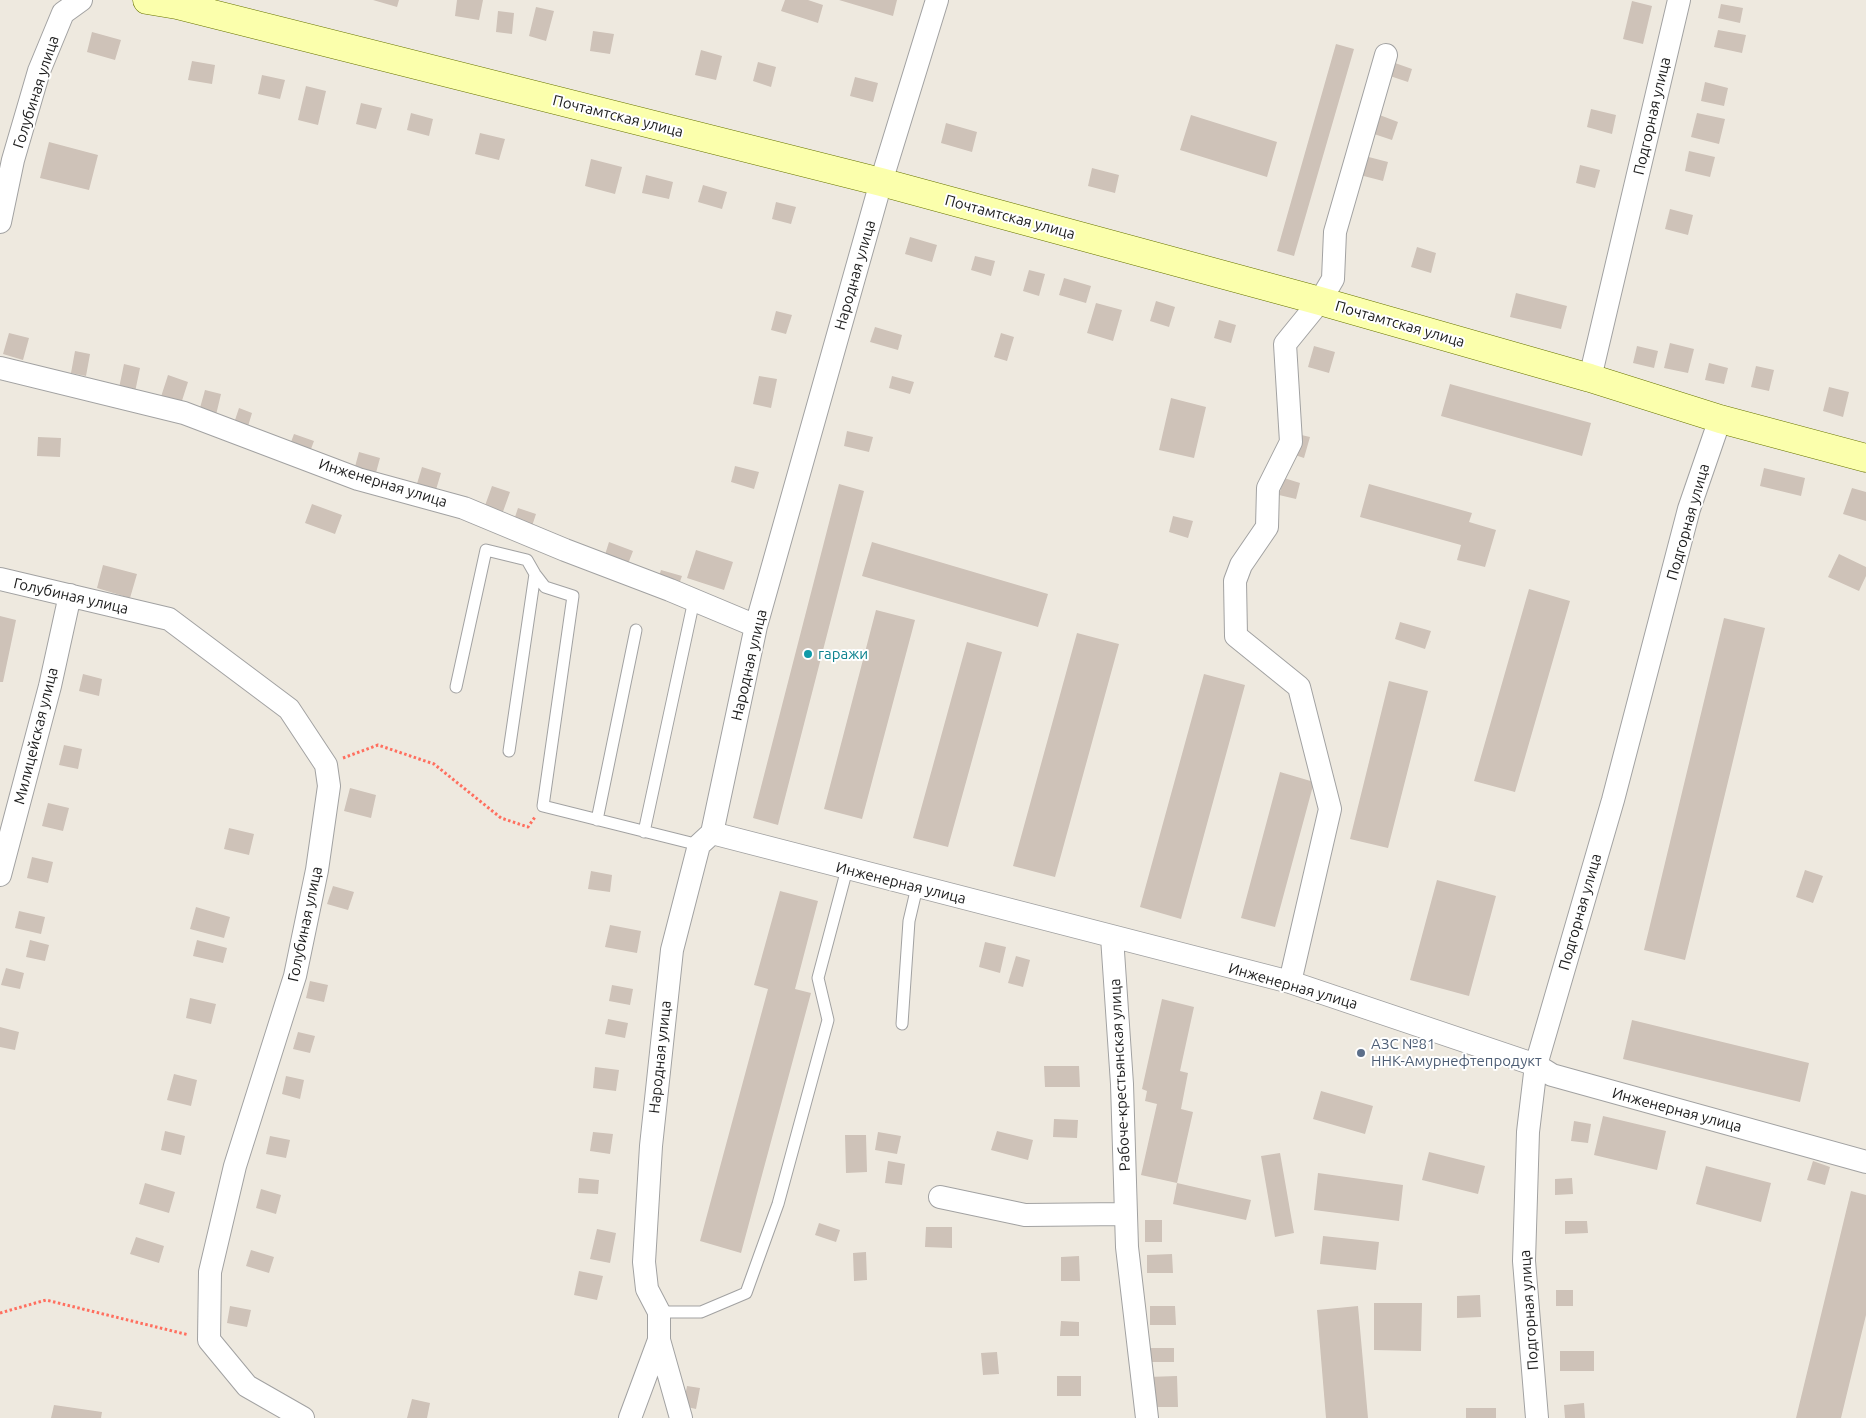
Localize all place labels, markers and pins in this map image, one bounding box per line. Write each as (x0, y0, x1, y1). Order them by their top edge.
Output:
place label: гаражи (818, 645, 868, 663)
marker: гаражи (802, 648, 814, 660)
place label: АЗС №81 ННК-Амурнефтепродукт (1371, 1035, 1542, 1070)
marker: АЗС №81 ННК-Амурнефтепродукт (1355, 1047, 1367, 1059)

